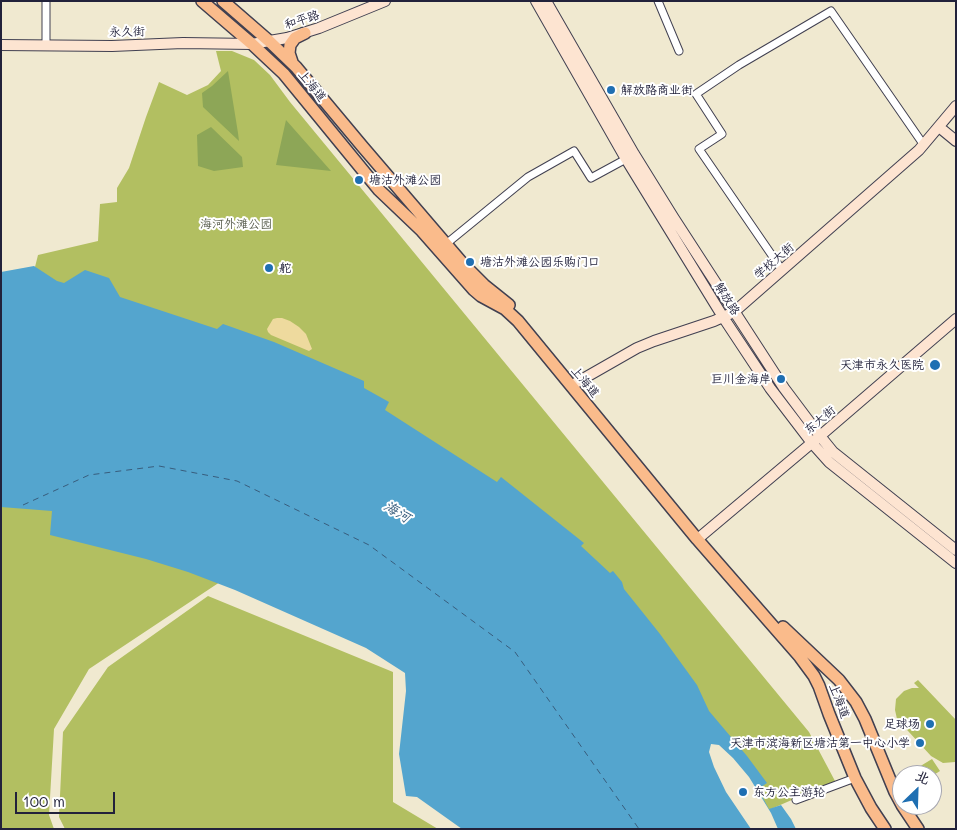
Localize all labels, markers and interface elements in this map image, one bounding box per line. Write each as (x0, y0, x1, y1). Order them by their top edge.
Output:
street label: 和平路 (283, 8, 321, 32)
street label: 永久街 (109, 24, 145, 40)
street label: 上海道 (295, 67, 329, 105)
place label: 解放路商业街 (621, 83, 693, 97)
marker: 解放路商业街 (605, 84, 617, 96)
place label: 塘沽外滩公园 (369, 173, 441, 187)
marker: 塘沽外滩公园 (353, 174, 365, 186)
park label: 海河外滩公园 (200, 217, 272, 231)
street label: 学校大街 (751, 240, 797, 282)
place label: 塘沽外滩公园乐购门口 (480, 255, 600, 269)
marker: 塘沽外滩公园乐购门口 (464, 256, 476, 268)
place label: 舵 (279, 261, 291, 275)
marker: 舵 (263, 262, 275, 274)
street label: 解放路 (711, 280, 743, 318)
place label: 天津市永久医院 (840, 358, 924, 372)
marker: 天津市永久医院 (928, 358, 942, 372)
street label: 上海道 (568, 364, 602, 400)
place label: 巨川金海岸 (711, 372, 771, 386)
marker: 巨川金海岸 (775, 373, 787, 385)
street label: 东大街 (802, 403, 838, 437)
water label: 海河 (381, 498, 413, 526)
street label: 上海道 (826, 682, 852, 720)
place label: 足球场 (884, 717, 920, 731)
marker: 足球场 (924, 718, 936, 730)
place label: 天津市滨海新区塘沽第一中心小学 (730, 736, 910, 750)
marker: 天津市滨海新区塘沽第一中心小学 (914, 737, 926, 749)
north arrow (892, 765, 942, 815)
text: 北 (913, 765, 933, 788)
scale bar (18, 782, 118, 814)
place label: 东方公主游轮 (753, 785, 825, 799)
marker: 东方公主游轮 (737, 786, 749, 798)
text: 100 m (23, 791, 65, 811)

